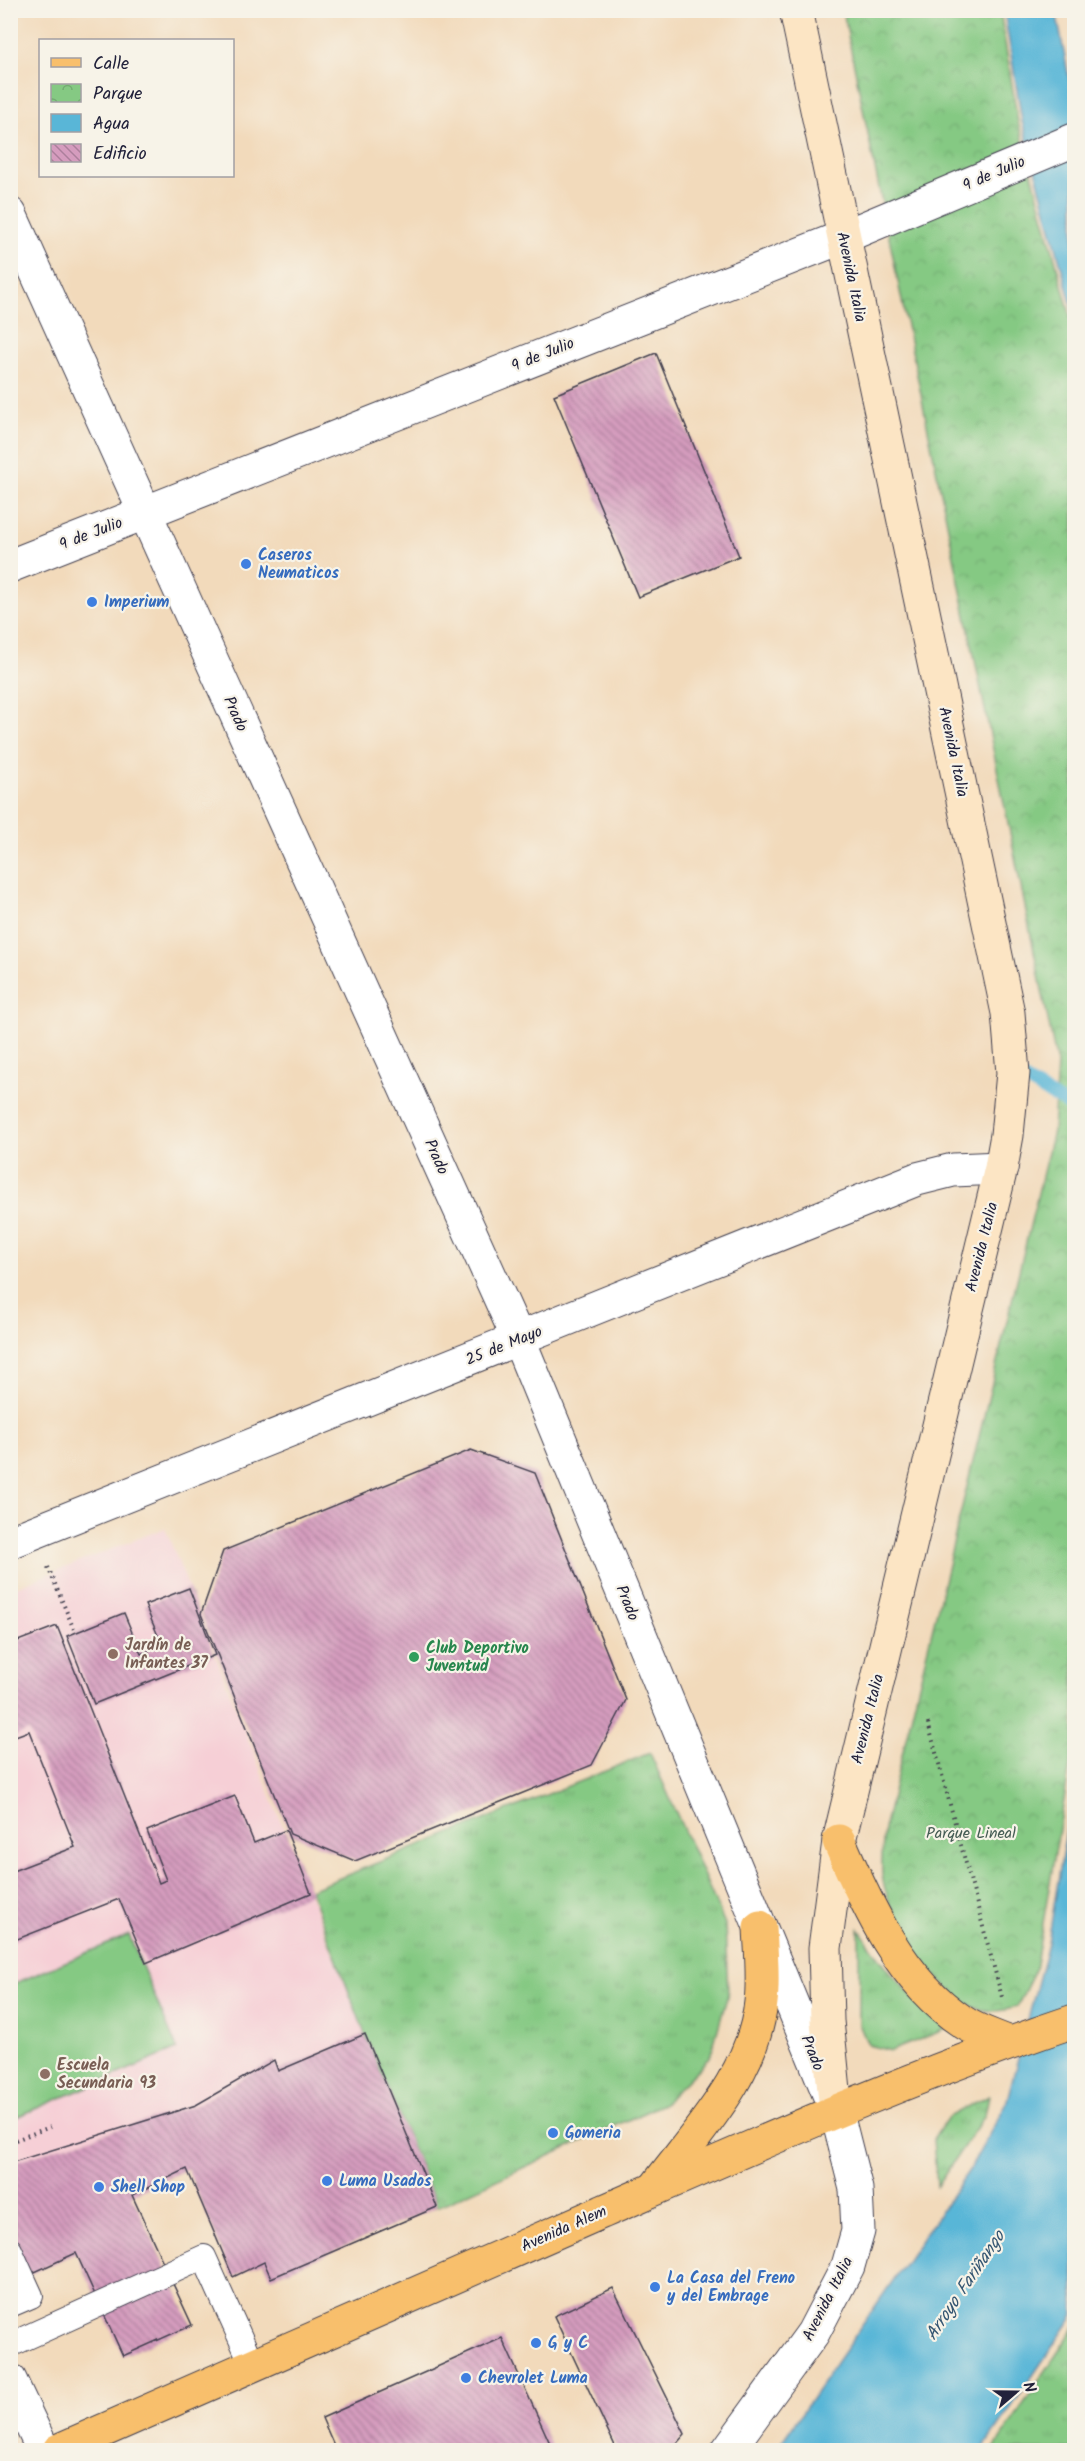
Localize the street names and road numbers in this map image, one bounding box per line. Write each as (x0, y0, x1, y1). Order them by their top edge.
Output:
street label: 9 de Julio (959, 150, 1029, 198)
street label: Avenida Italia (829, 229, 873, 325)
street label: 9 de Julio (508, 331, 578, 379)
street label: 9 de Julio (56, 511, 126, 557)
street label: Prado (216, 692, 254, 736)
street label: Avenida Italia (931, 704, 975, 800)
street label: Prado (417, 1135, 455, 1179)
street label: Avenida Italia (959, 1199, 1005, 1295)
street label: 25 de Mayo (462, 1319, 546, 1373)
street label: Prado (609, 1581, 645, 1625)
street label: Avenida Italia (845, 1671, 891, 1767)
street label: Prado (794, 2031, 830, 2075)
street label: Avenida Alem (517, 2199, 611, 2259)
street label: Avenida Italia (796, 2252, 860, 2346)

